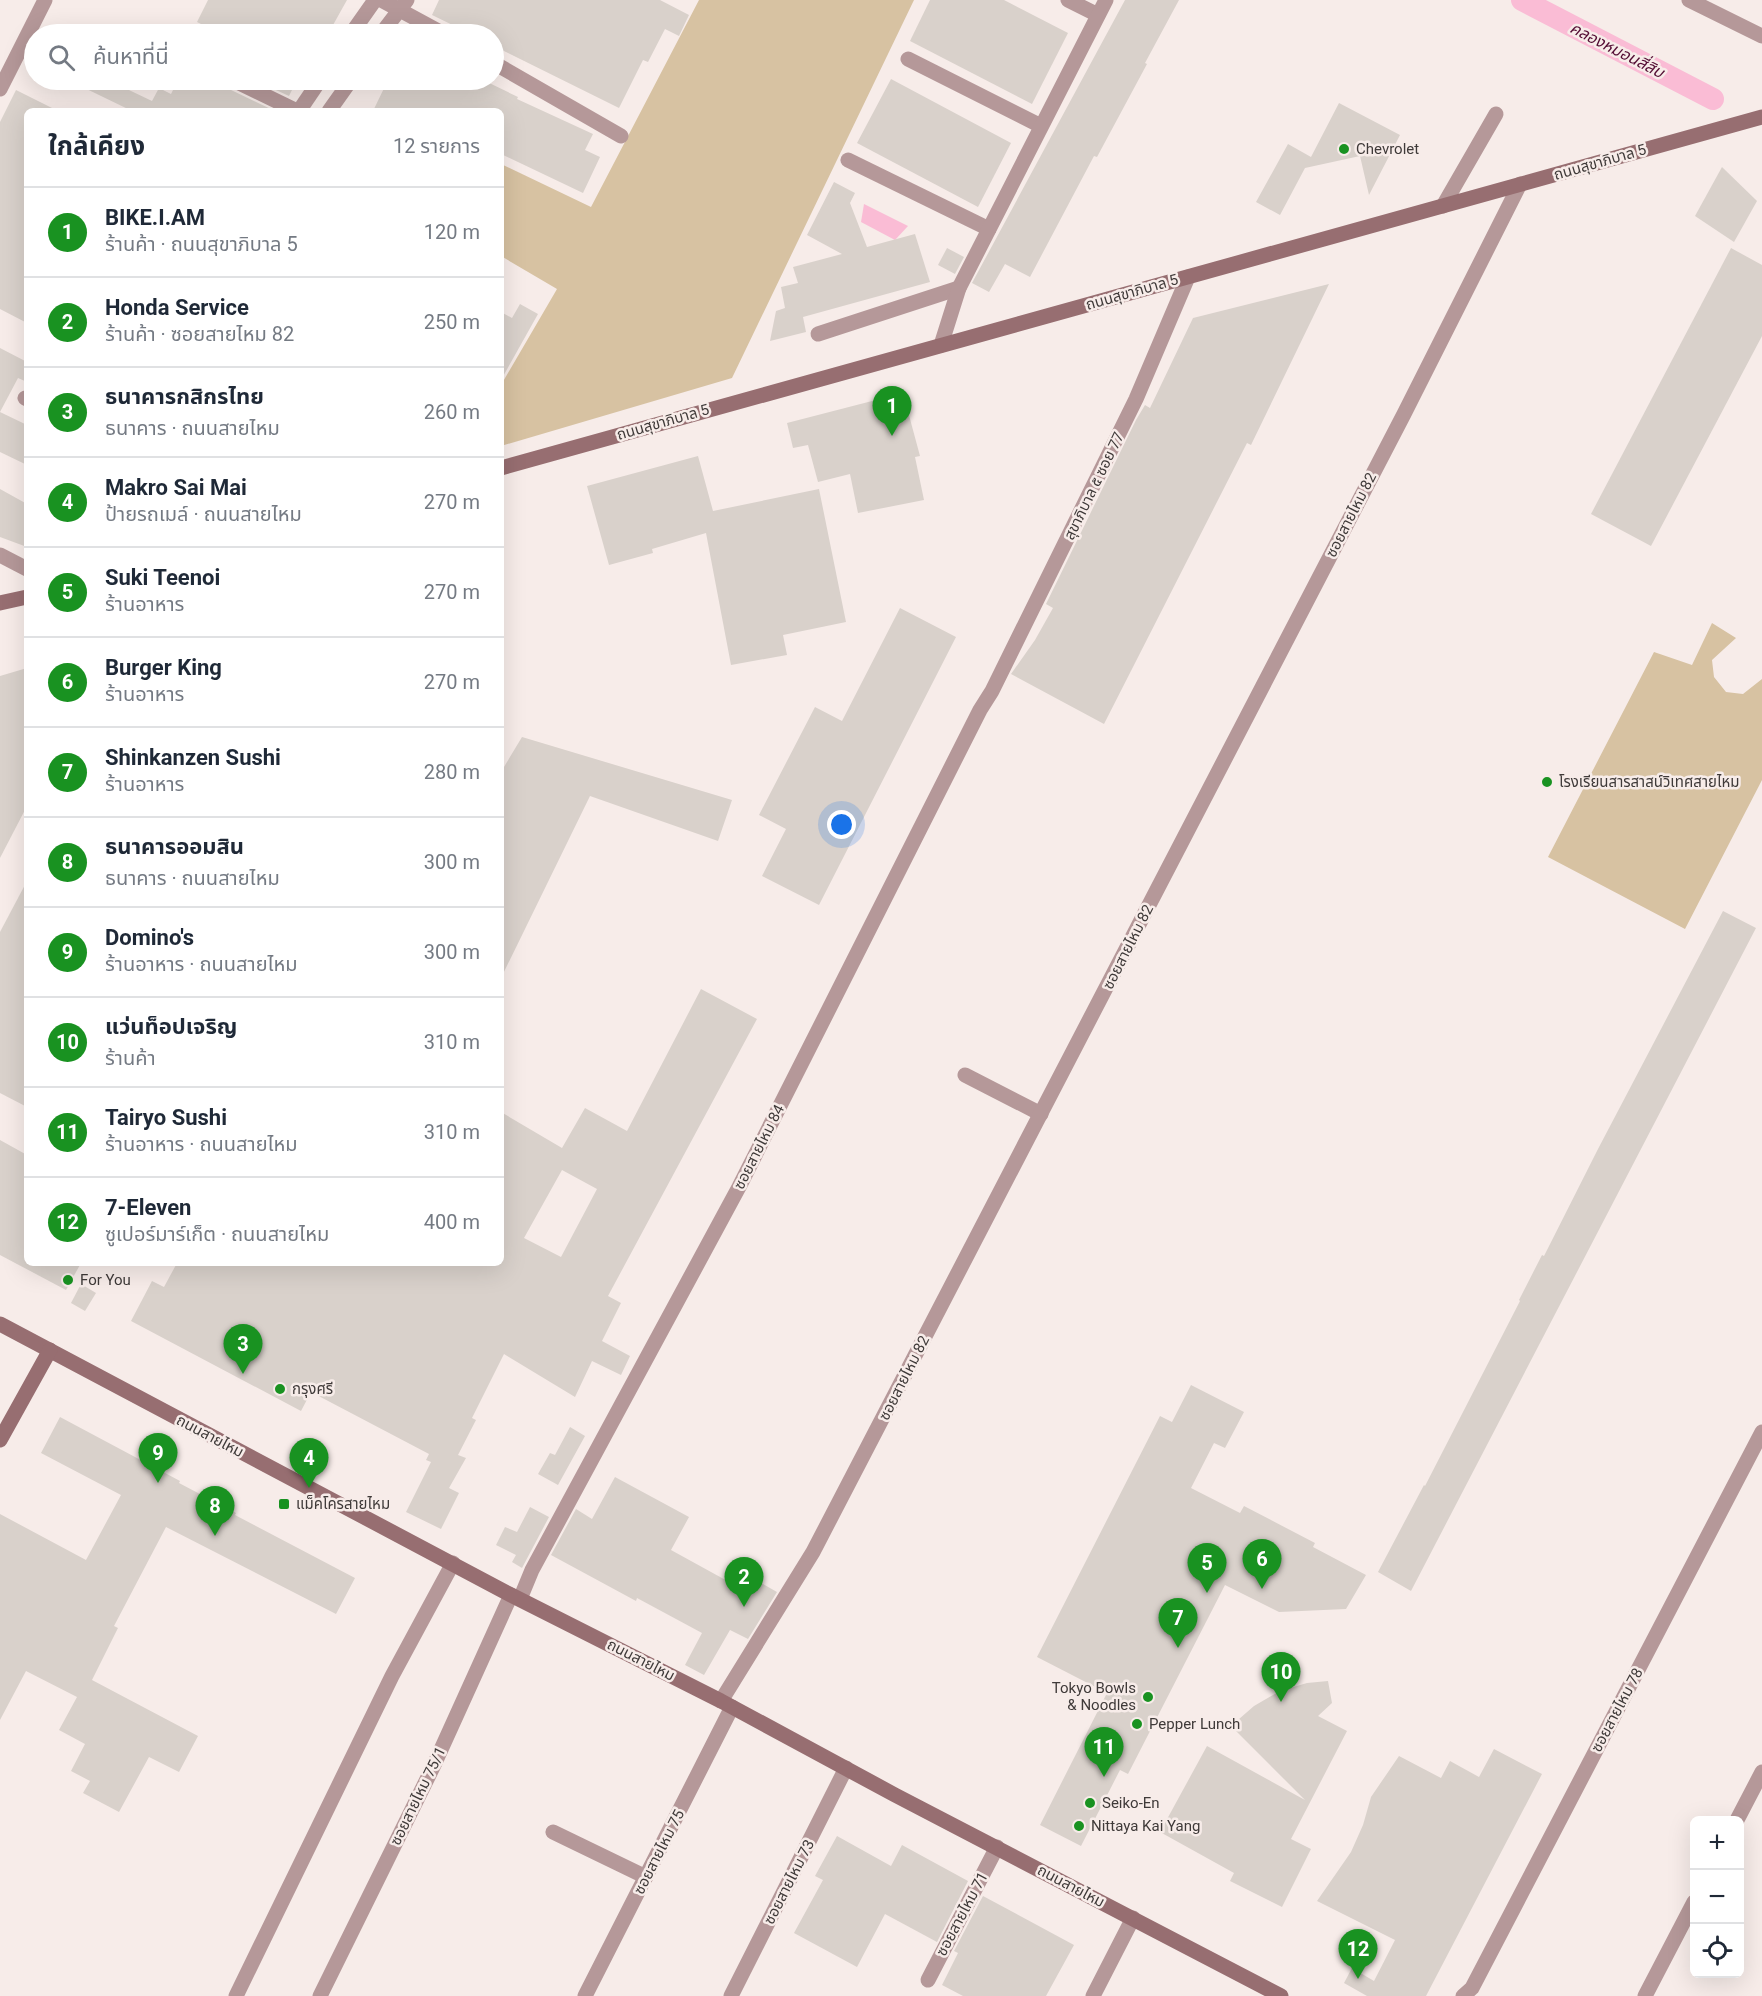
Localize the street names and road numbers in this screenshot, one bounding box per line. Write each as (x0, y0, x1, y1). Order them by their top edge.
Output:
street label: ถนนสุขาภิบาล 5 (1552, 140, 1648, 184)
street label: ถนนสุขาภิบาล 5 (1084, 270, 1180, 314)
street label: ถนนสุขาภิบาล 5 (615, 400, 711, 444)
street label: สุขาภิบาล ๕ ซอย 77 (1060, 429, 1128, 543)
street label: ซอยสายไหม 82 (1322, 470, 1380, 560)
street label: ซอยสายไหม 82 (1099, 902, 1157, 992)
street label: ซอยสายไหม 84 (730, 1101, 788, 1192)
street label: ซอยสายไหม 82 (875, 1333, 933, 1423)
street label: ถนนสายไหม (173, 1411, 247, 1461)
street label: ถนนสายไหม (604, 1635, 678, 1685)
street label: ซอยสายไหม 78 (1587, 1665, 1647, 1755)
street label: ซอยสายไหม 75/1 (386, 1744, 450, 1848)
street label: ซอยสายไหม 75 (630, 1807, 688, 1897)
street label: ซอยสายไหม 73 (760, 1837, 818, 1927)
street label: ถนนสายไหม (1034, 1861, 1108, 1911)
street label: ซอยสายไหม 71 (932, 1869, 992, 1959)

